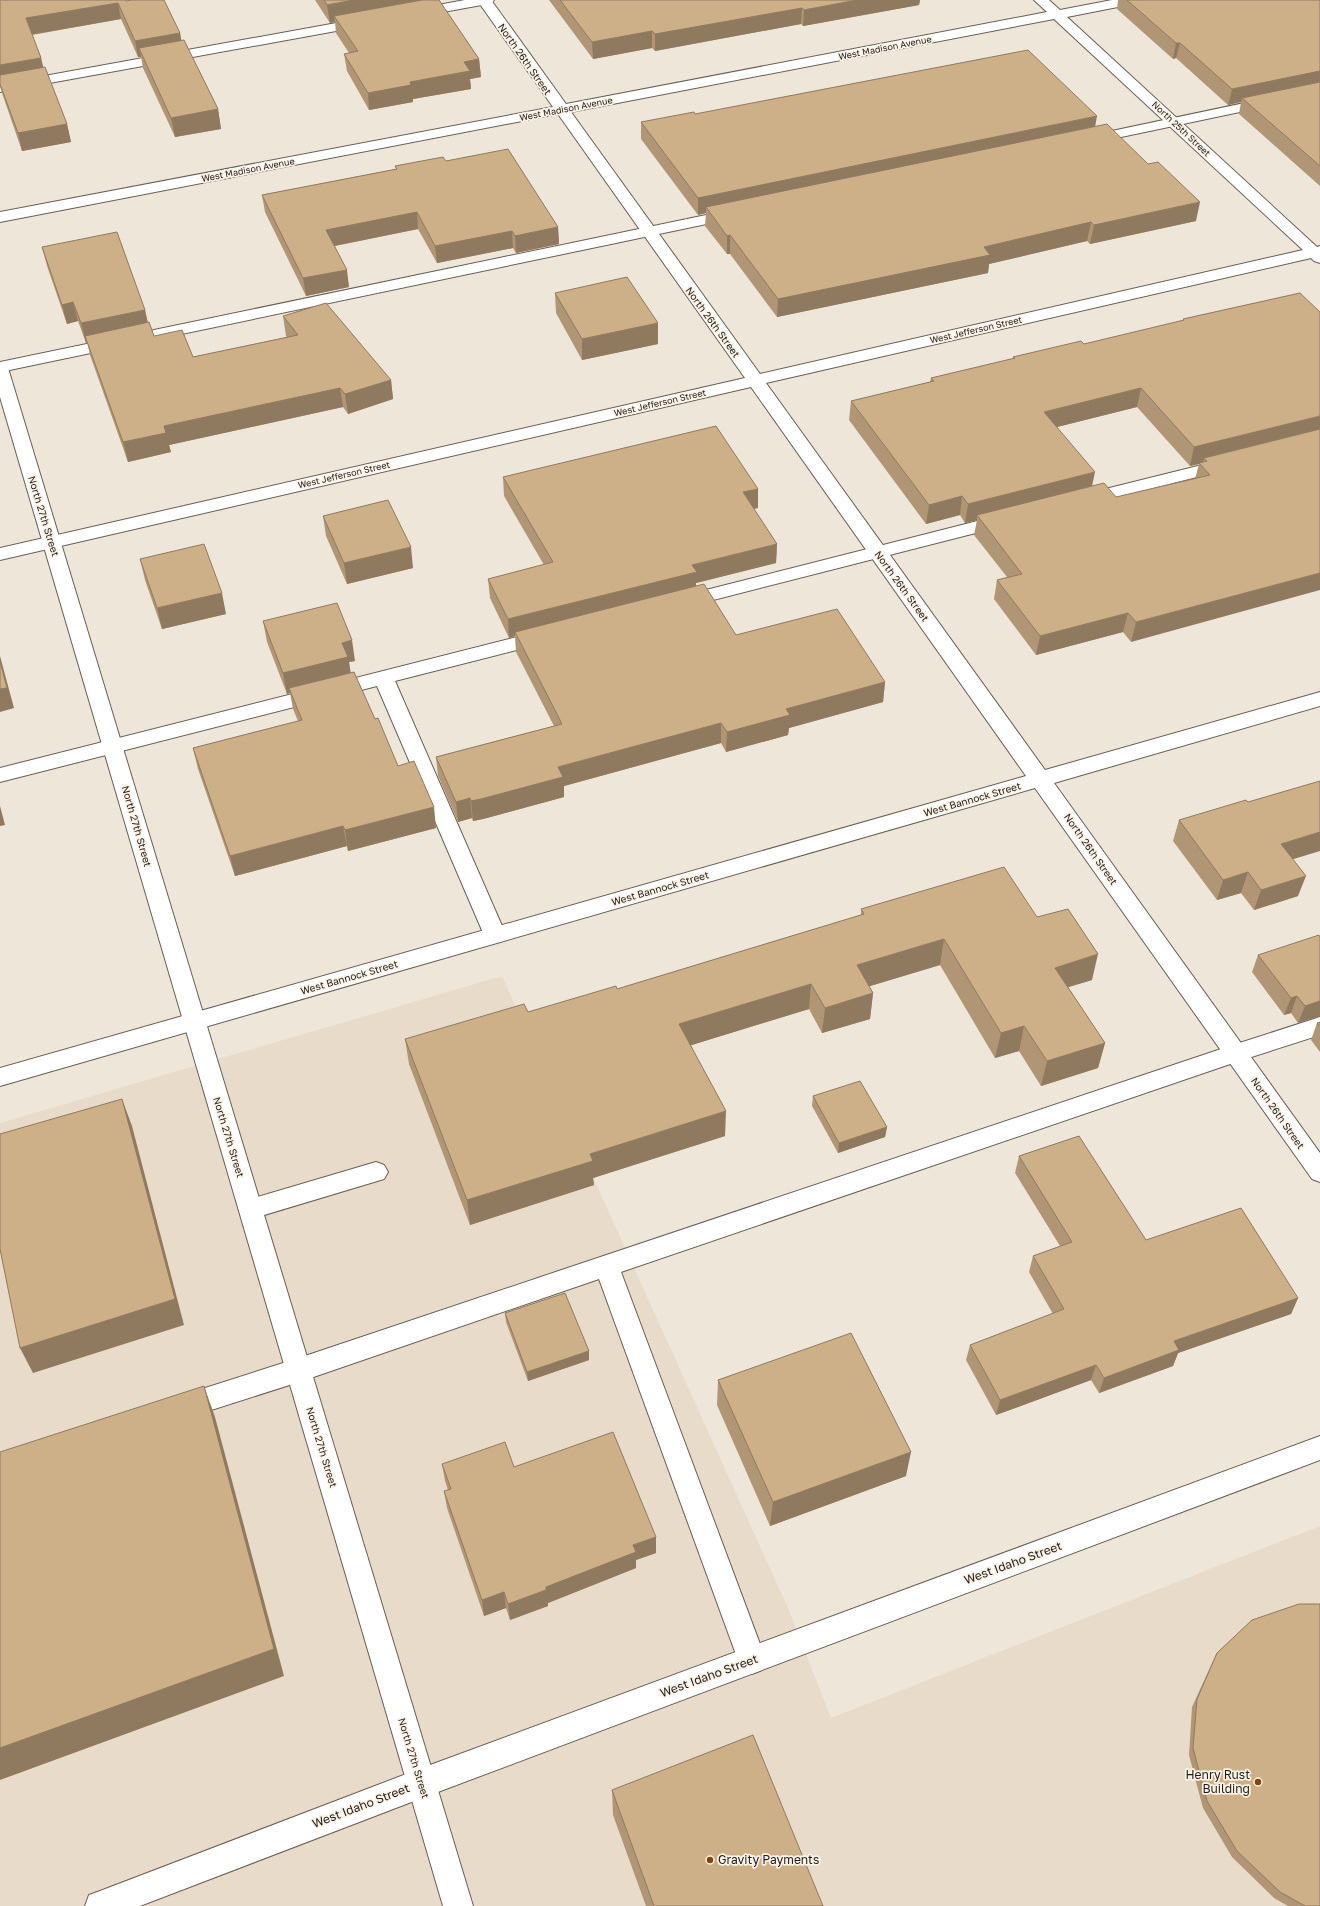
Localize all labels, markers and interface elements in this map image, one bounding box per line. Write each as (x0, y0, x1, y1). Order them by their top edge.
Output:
street label: North 26th Street (496, 21, 554, 97)
street label: West Madison Avenue (837, 33, 932, 62)
street label: West Madison Avenue (518, 94, 613, 123)
street label: North 25th Street (1150, 99, 1213, 159)
street label: West Madison Avenue (200, 155, 295, 184)
street label: North 26th Street (683, 284, 743, 360)
street label: West Jefferson Street (929, 313, 1023, 345)
street label: West Jefferson Street (613, 386, 707, 418)
street label: West Jefferson Street (297, 458, 391, 490)
street label: North 27th Street (26, 474, 62, 558)
street label: North 26th Street (872, 548, 932, 624)
street label: West Bannock Street (922, 779, 1022, 819)
street label: North 27th Street (120, 784, 154, 868)
street label: North 26th Street (1062, 811, 1120, 887)
street label: West Bannock Street (610, 868, 710, 908)
street label: West Bannock Street (299, 957, 399, 997)
street label: North 26th Street (1249, 1075, 1307, 1151)
street label: North 27th Street (211, 1095, 247, 1179)
street label: North 27th Street (304, 1405, 340, 1489)
street label: West Idaho Street (962, 1538, 1064, 1587)
street label: West Idaho Street (658, 1651, 760, 1700)
street label: North 27th Street (396, 1716, 432, 1800)
place label: Henry Rust Building (1185, 1767, 1250, 1796)
marker: Henry Rust Building (1253, 1777, 1263, 1787)
street label: West Idaho Street (310, 1780, 412, 1831)
place label: Gravity Payments (718, 1852, 819, 1867)
marker: Gravity Payments (705, 1855, 715, 1865)

